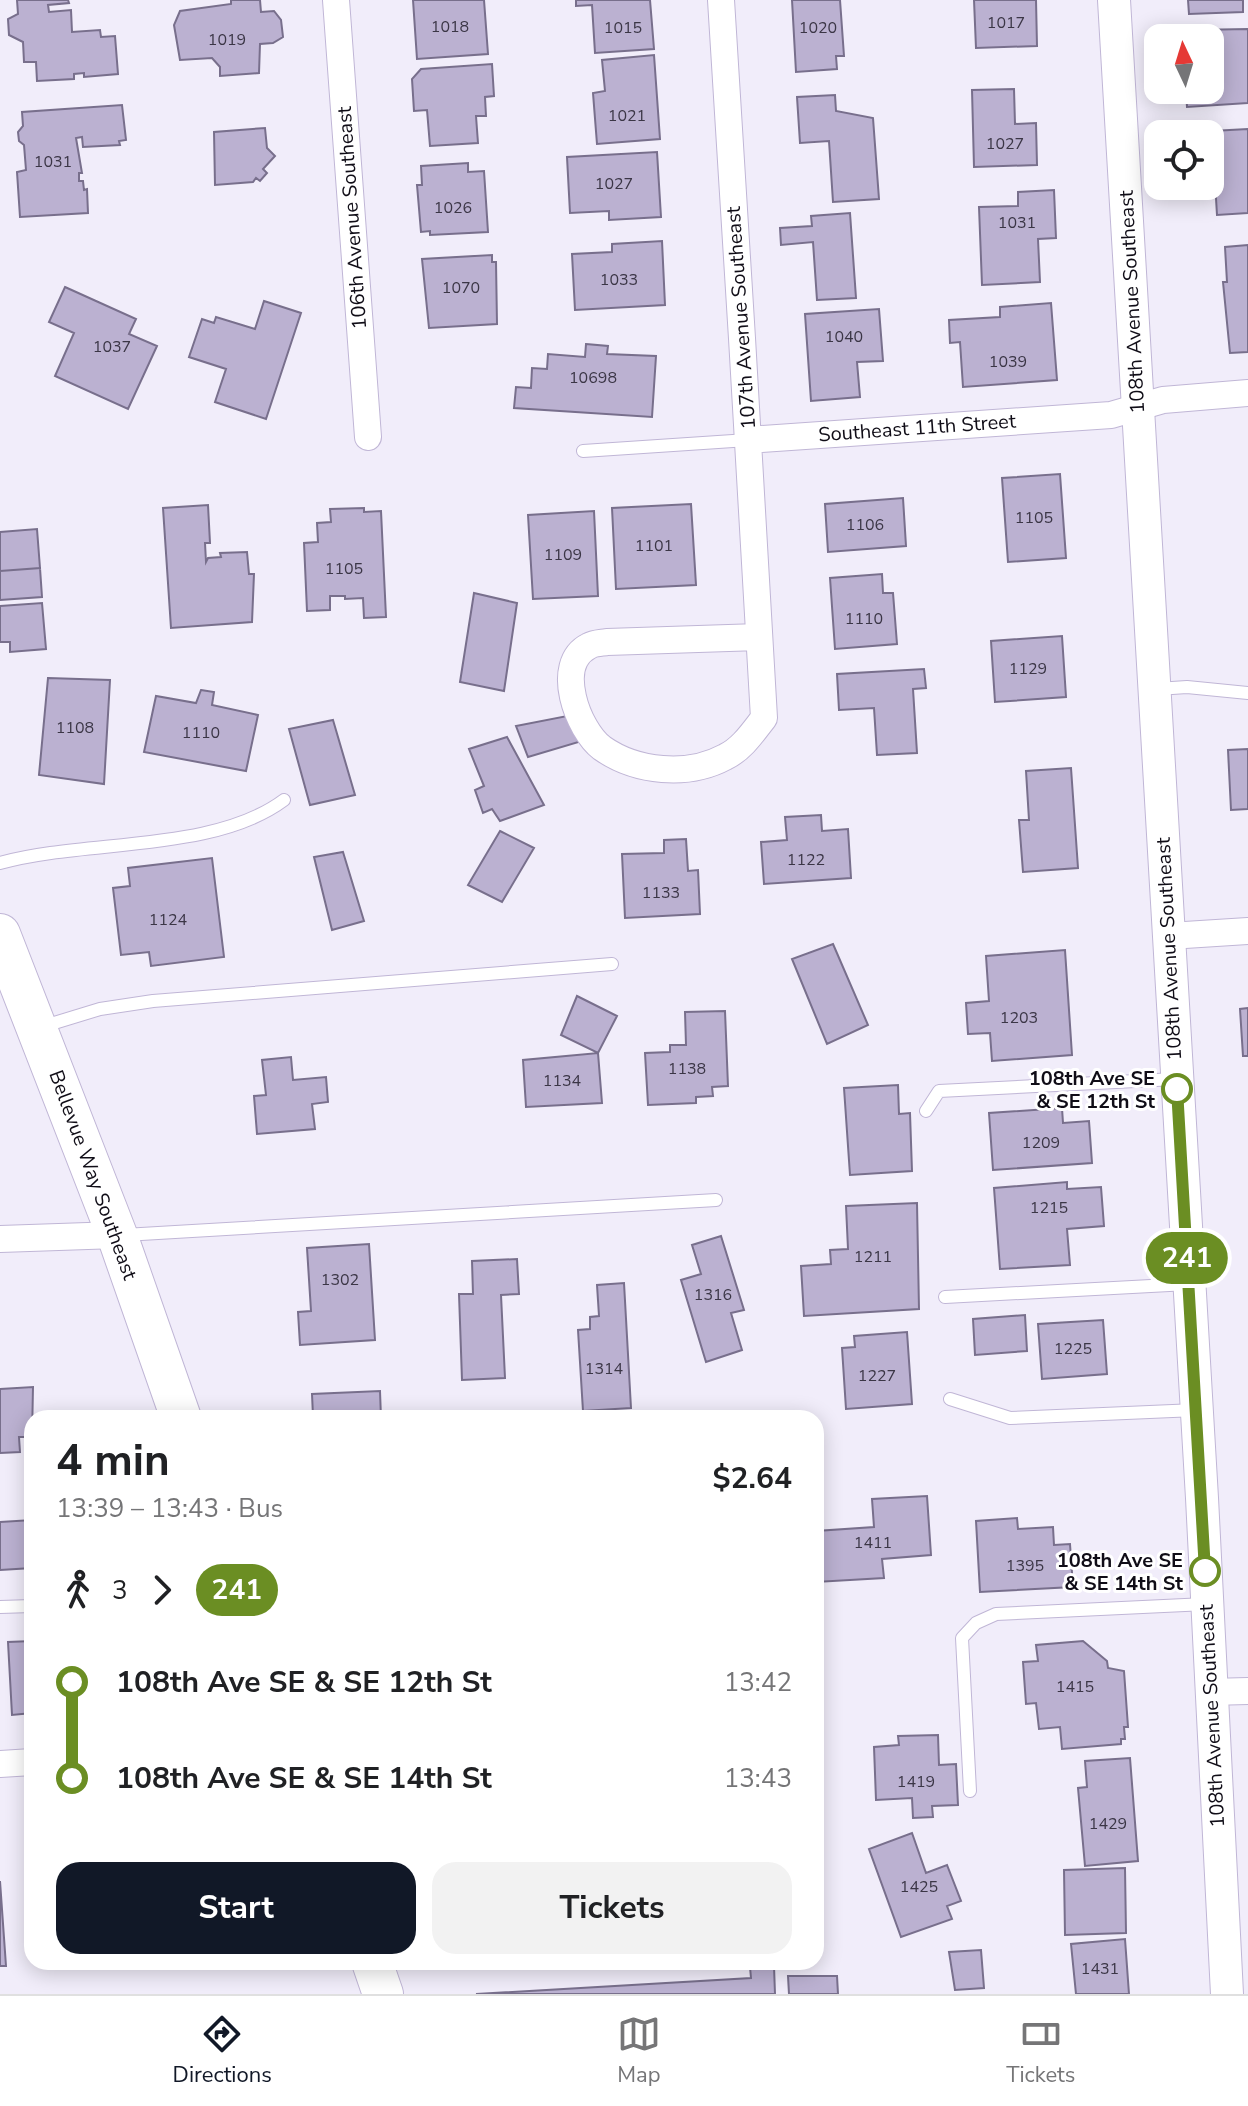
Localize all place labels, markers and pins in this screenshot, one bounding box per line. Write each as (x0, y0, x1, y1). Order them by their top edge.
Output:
place label: 108th Ave SE & SE 12th St (1029, 1065, 1155, 1115)
marker: 108th Ave SE & SE 12th St (1162, 1074, 1192, 1104)
place label: 108th Ave SE & SE 14th St (1057, 1547, 1183, 1597)
marker: 108th Ave SE & SE 14th St (1190, 1556, 1220, 1586)

